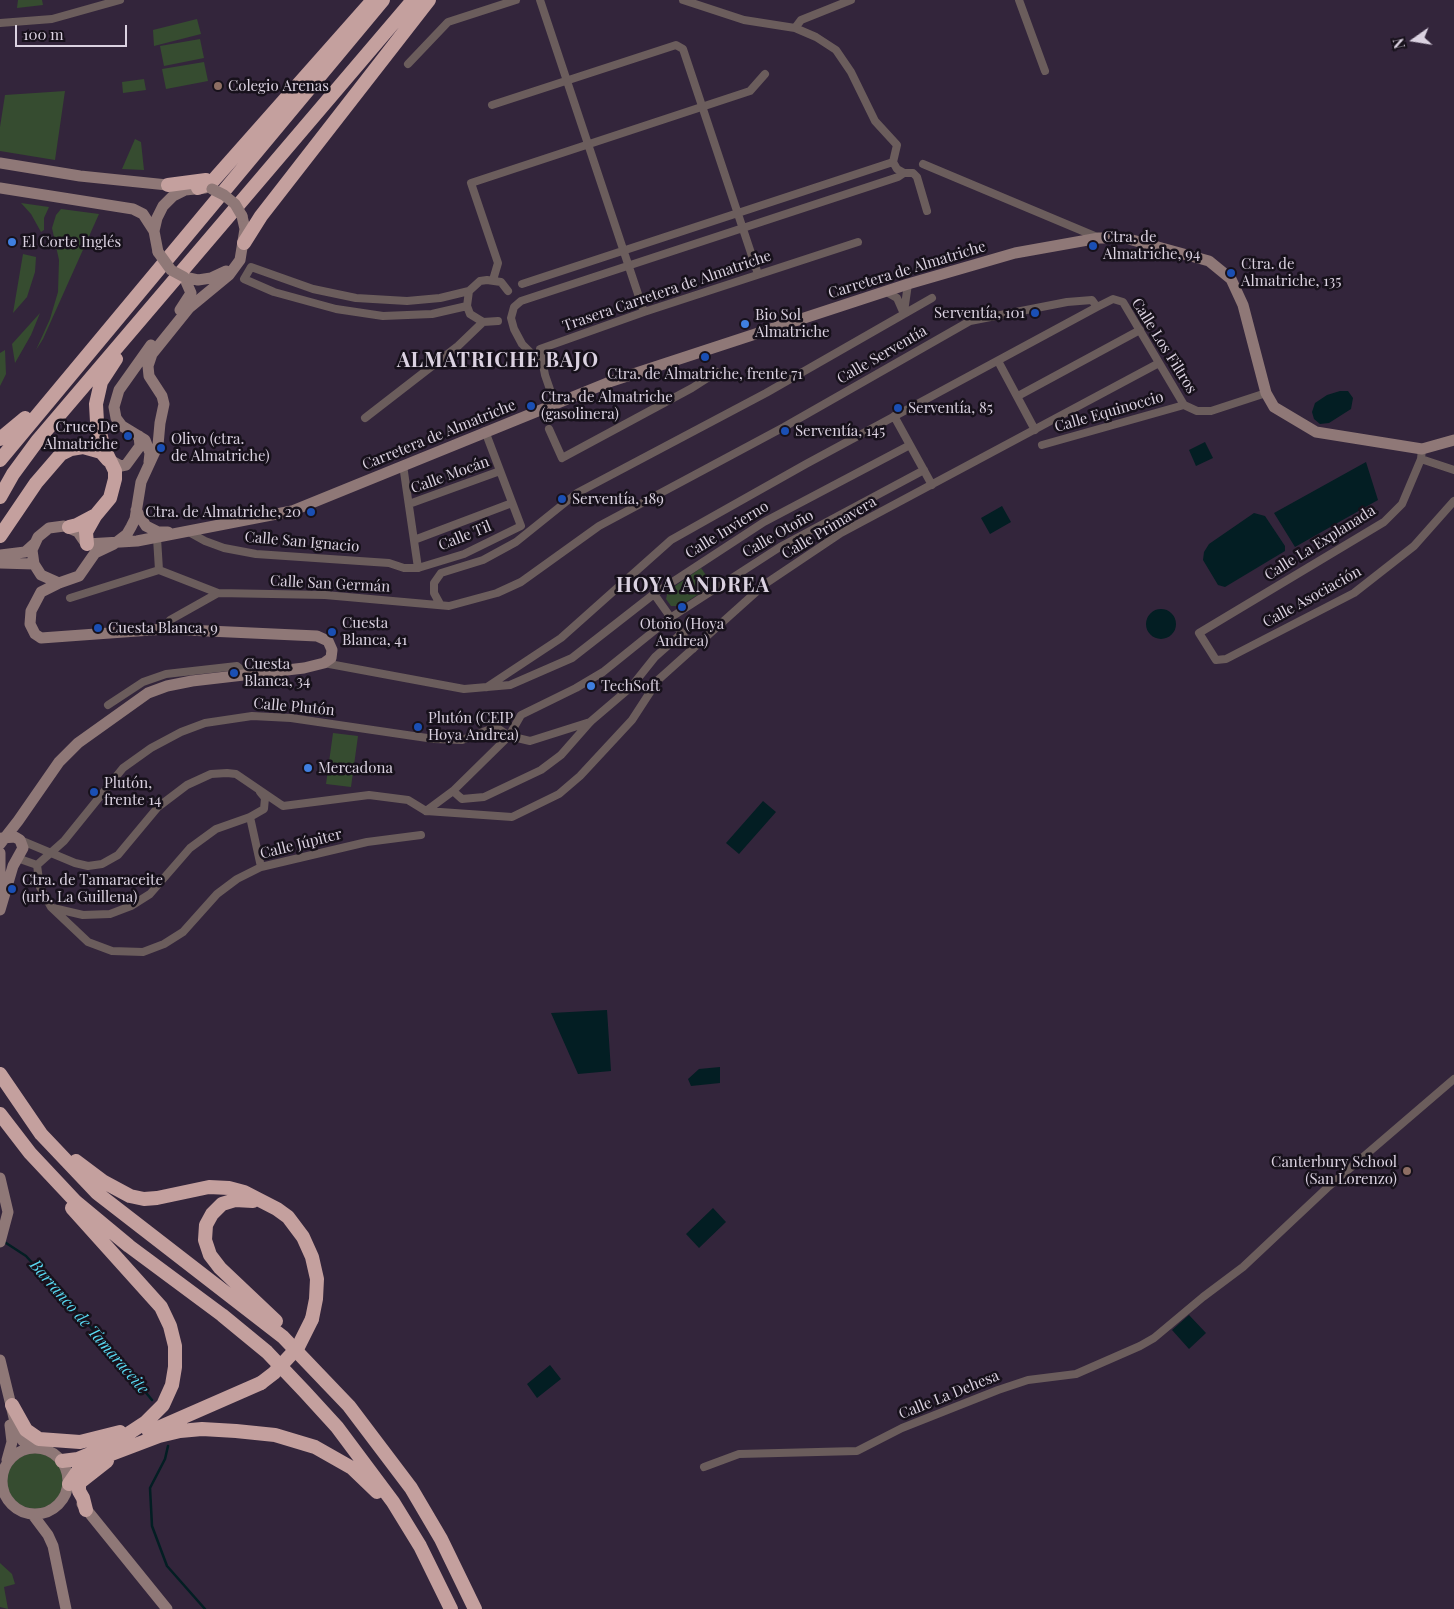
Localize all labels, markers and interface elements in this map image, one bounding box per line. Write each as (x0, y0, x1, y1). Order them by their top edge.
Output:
scale bar (18, 15, 130, 47)
north arrow (1389, 15, 1439, 65)
text: 100 m (23, 24, 64, 44)
text: N (1389, 36, 1409, 51)
place label: Colegio Arenas (228, 77, 329, 95)
marker: Colegio Arenas (212, 80, 224, 92)
place label: Ctra. de Almatriche, 94 (1103, 228, 1200, 263)
place label: El Corte Inglés (22, 233, 121, 251)
marker: El Corte Inglés (6, 236, 18, 248)
street label: Carretera de Almatriche (826, 237, 988, 303)
marker: Ctra. de Almatriche, 94 (1087, 240, 1099, 252)
street label: Trasera Carretera de Almatriche (560, 247, 774, 335)
place label: Ctra. de Almatriche, 135 (1241, 255, 1342, 290)
marker: Ctra. de Almatriche, 135 (1225, 267, 1237, 279)
street label: Calle Los Filtros (1128, 295, 1200, 397)
place label: Serventía, 101 (934, 304, 1025, 322)
place label: Bio Sol Almatriche (755, 306, 830, 341)
marker: Serventía, 101 (1029, 307, 1041, 319)
marker: Bio Sol Almatriche (739, 318, 751, 330)
street label: Calle Serventía (834, 322, 930, 388)
district label: ALMATRICHE BAJO (395, 349, 601, 373)
marker: Ctra. de Almatriche, frente 71 (699, 351, 711, 363)
place label: Ctra. de Almatriche, frente 71 (607, 365, 803, 383)
place label: Ctra. de Almatriche (gasolinera) (541, 388, 673, 423)
street label: Calle Equinoccio (1052, 388, 1166, 436)
street label: Carretera de Almatriche (360, 396, 518, 474)
place label: Serventía, 85 (908, 399, 993, 417)
marker: Ctra. de Almatriche (gasolinera) (525, 400, 537, 412)
marker: Serventía, 85 (892, 402, 904, 414)
place label: Cruce De Almatriche (43, 418, 118, 453)
place label: Serventía, 145 (795, 422, 885, 440)
marker: Serventía, 145 (779, 425, 791, 437)
marker: Cruce De Almatriche (122, 430, 134, 442)
place label: Olivo (ctra. de Almatriche) (171, 430, 270, 465)
marker: Olivo (ctra. de Almatriche) (155, 442, 167, 454)
street label: Calle Mocán (408, 452, 492, 498)
place label: Serventía, 189 (572, 490, 664, 508)
marker: Serventía, 189 (556, 493, 568, 505)
street label: Calle Primavera (778, 493, 880, 563)
street label: Calle Invierno (682, 497, 772, 563)
street label: Calle La Explanada (1261, 502, 1379, 584)
place label: Ctra. de Almatriche, 20 (145, 503, 301, 521)
marker: Ctra. de Almatriche, 20 (305, 506, 317, 518)
street label: Calle Otoño (739, 506, 817, 562)
street label: Calle Til (436, 517, 494, 555)
street label: Calle San Ignacio (244, 528, 360, 556)
street label: Calle Asociación (1260, 562, 1364, 632)
street label: Calle San Germán (269, 572, 391, 596)
district label: HOYA ANDREA (615, 574, 771, 598)
marker: Otoño (Hoya Andrea) (676, 601, 688, 613)
place label: Cuesta Blanca, 41 (342, 614, 407, 649)
place label: Otoño (Hoya Andrea) (640, 615, 724, 650)
place label: Cuesta Blanca, 9 (108, 619, 218, 637)
marker: Cuesta Blanca, 9 (92, 622, 104, 634)
marker: Cuesta Blanca, 41 (326, 626, 338, 638)
place label: Cuesta Blanca, 34 (244, 655, 311, 690)
marker: Cuesta Blanca, 34 (228, 667, 240, 679)
place label: TechSoft (601, 677, 660, 695)
marker: TechSoft (585, 680, 597, 692)
street label: Calle Plutón (253, 694, 335, 720)
place label: Plutón (CEIP Hoya Andrea) (428, 709, 519, 744)
marker: Plutón (CEIP Hoya Andrea) (412, 721, 424, 733)
place label: Mercadona (318, 759, 393, 777)
marker: Mercadona (302, 762, 314, 774)
place label: Plutón, frente 14 (104, 774, 161, 809)
marker: Plutón, frente 14 (88, 786, 100, 798)
street label: Calle Júpiter (258, 825, 344, 863)
place label: Ctra. de Tamaraceite (urb. La Guillena) (22, 871, 163, 906)
marker: Ctra. de Tamaraceite (urb. La Guillena) (6, 883, 18, 895)
place label: Canterbury School (San Lorenzo) (1271, 1153, 1397, 1188)
marker: Canterbury School (San Lorenzo) (1401, 1165, 1413, 1177)
water label: Barranco de Tamaraceite (25, 1256, 153, 1398)
street label: Calle La Dehesa (896, 1367, 1002, 1423)

